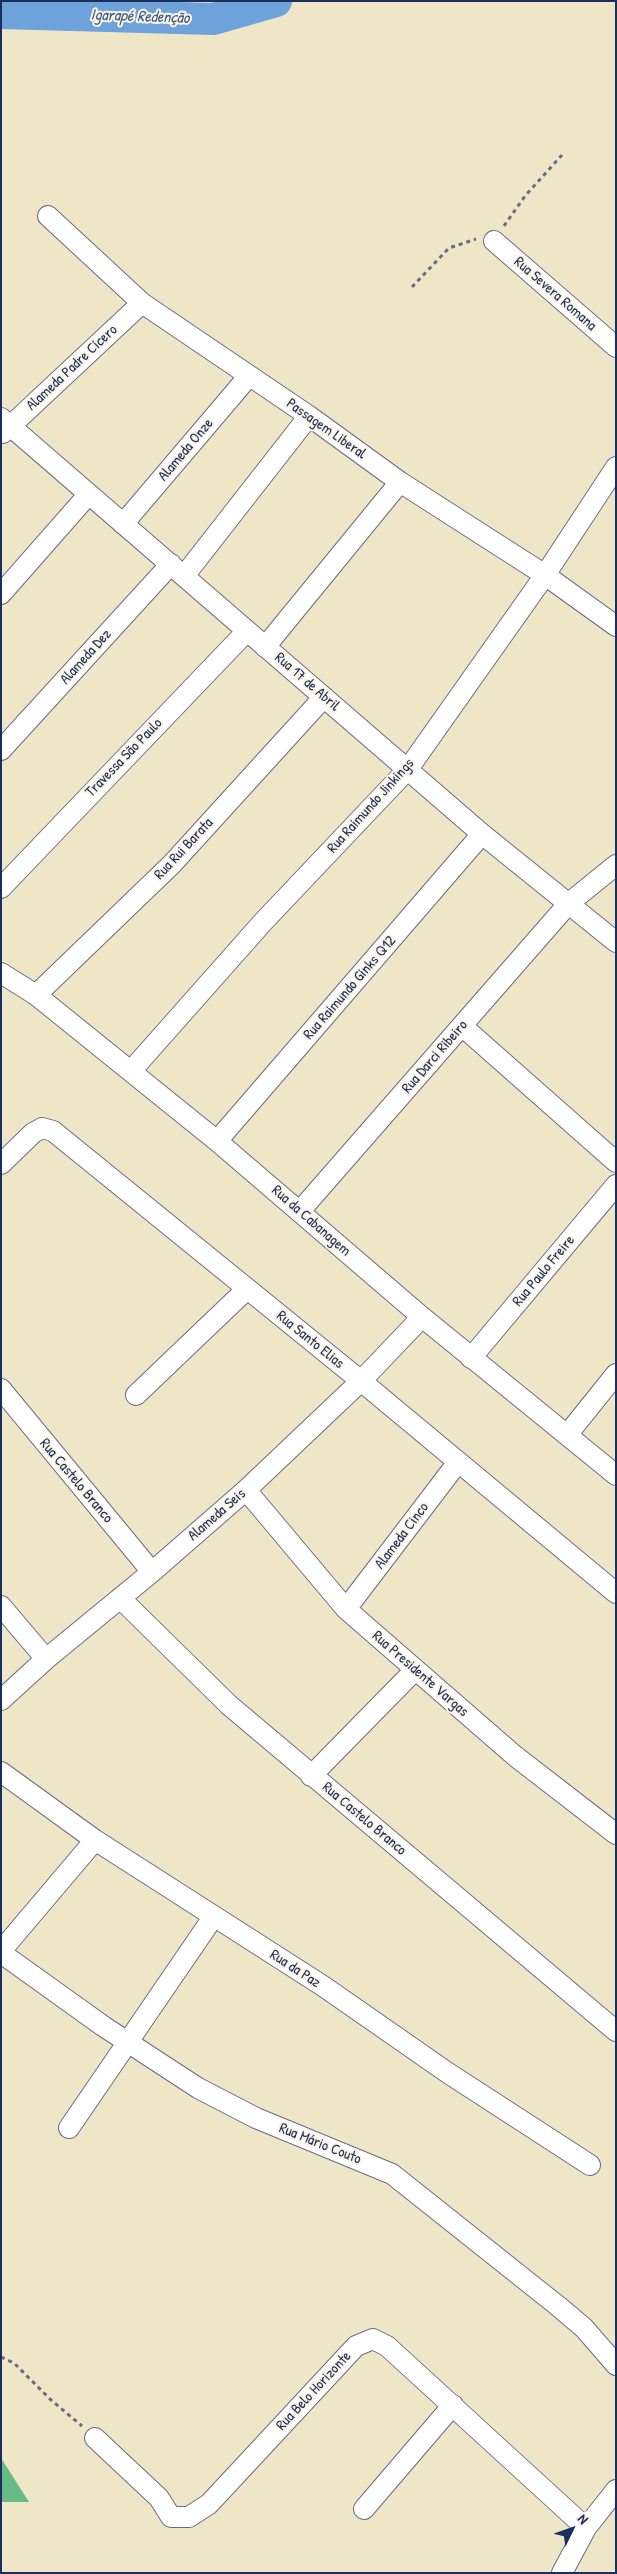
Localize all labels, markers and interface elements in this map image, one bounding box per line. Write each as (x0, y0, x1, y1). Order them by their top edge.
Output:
water label: Igarapé Redenção (90, 6, 190, 28)
street label: Rua Severa Romana (510, 253, 600, 335)
street label: Alameda Padre Cícero (23, 321, 121, 415)
street label: Passagem Liberal (283, 395, 369, 463)
street label: Alameda Onze (155, 415, 217, 485)
street label: Alameda Dez (57, 626, 115, 688)
street label: Rua 17 de Abril (271, 649, 343, 715)
street label: Travessa São Paulo (82, 715, 166, 801)
street label: Rua Raimundo Jinkings (324, 755, 418, 857)
street label: Rua Rui Barata (151, 814, 217, 884)
street label: Rua Raimundo Ginks Q12 (300, 932, 400, 1044)
street label: Rua Darci Ribeiro (398, 1017, 472, 1097)
street label: Rua da Cabanagem (268, 1182, 354, 1260)
street label: Rua Paulo Freire (509, 1232, 579, 1310)
street label: Rua Santo Elias (272, 1307, 348, 1373)
street label: Rua Castelo Branco (36, 1435, 116, 1527)
street label: Alameda Seis (184, 1485, 250, 1545)
street label: Alameda Cinco (371, 1499, 433, 1573)
street label: Rua Presidente Vargas (368, 1627, 472, 1721)
street label: Rua Castelo Branco (318, 1779, 410, 1859)
street label: Rua da Paz (266, 1946, 324, 1992)
street label: Rua Mário Couto (276, 2119, 364, 2169)
street label: Rua Belo Horizonte (273, 2348, 355, 2434)
north arrow (547, 2504, 597, 2554)
text: N (574, 2509, 593, 2528)

